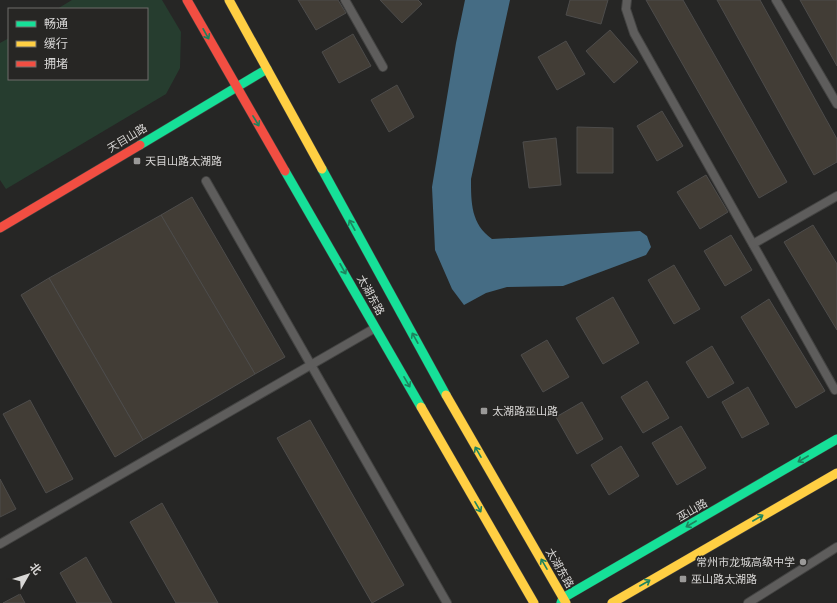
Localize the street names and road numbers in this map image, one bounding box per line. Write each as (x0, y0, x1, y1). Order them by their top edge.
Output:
street label: 天目山路 (105, 121, 149, 155)
street label: 太湖东路 (354, 272, 388, 318)
street label: 巫山路 (674, 496, 710, 524)
street label: 太湖东路 (543, 545, 577, 591)

